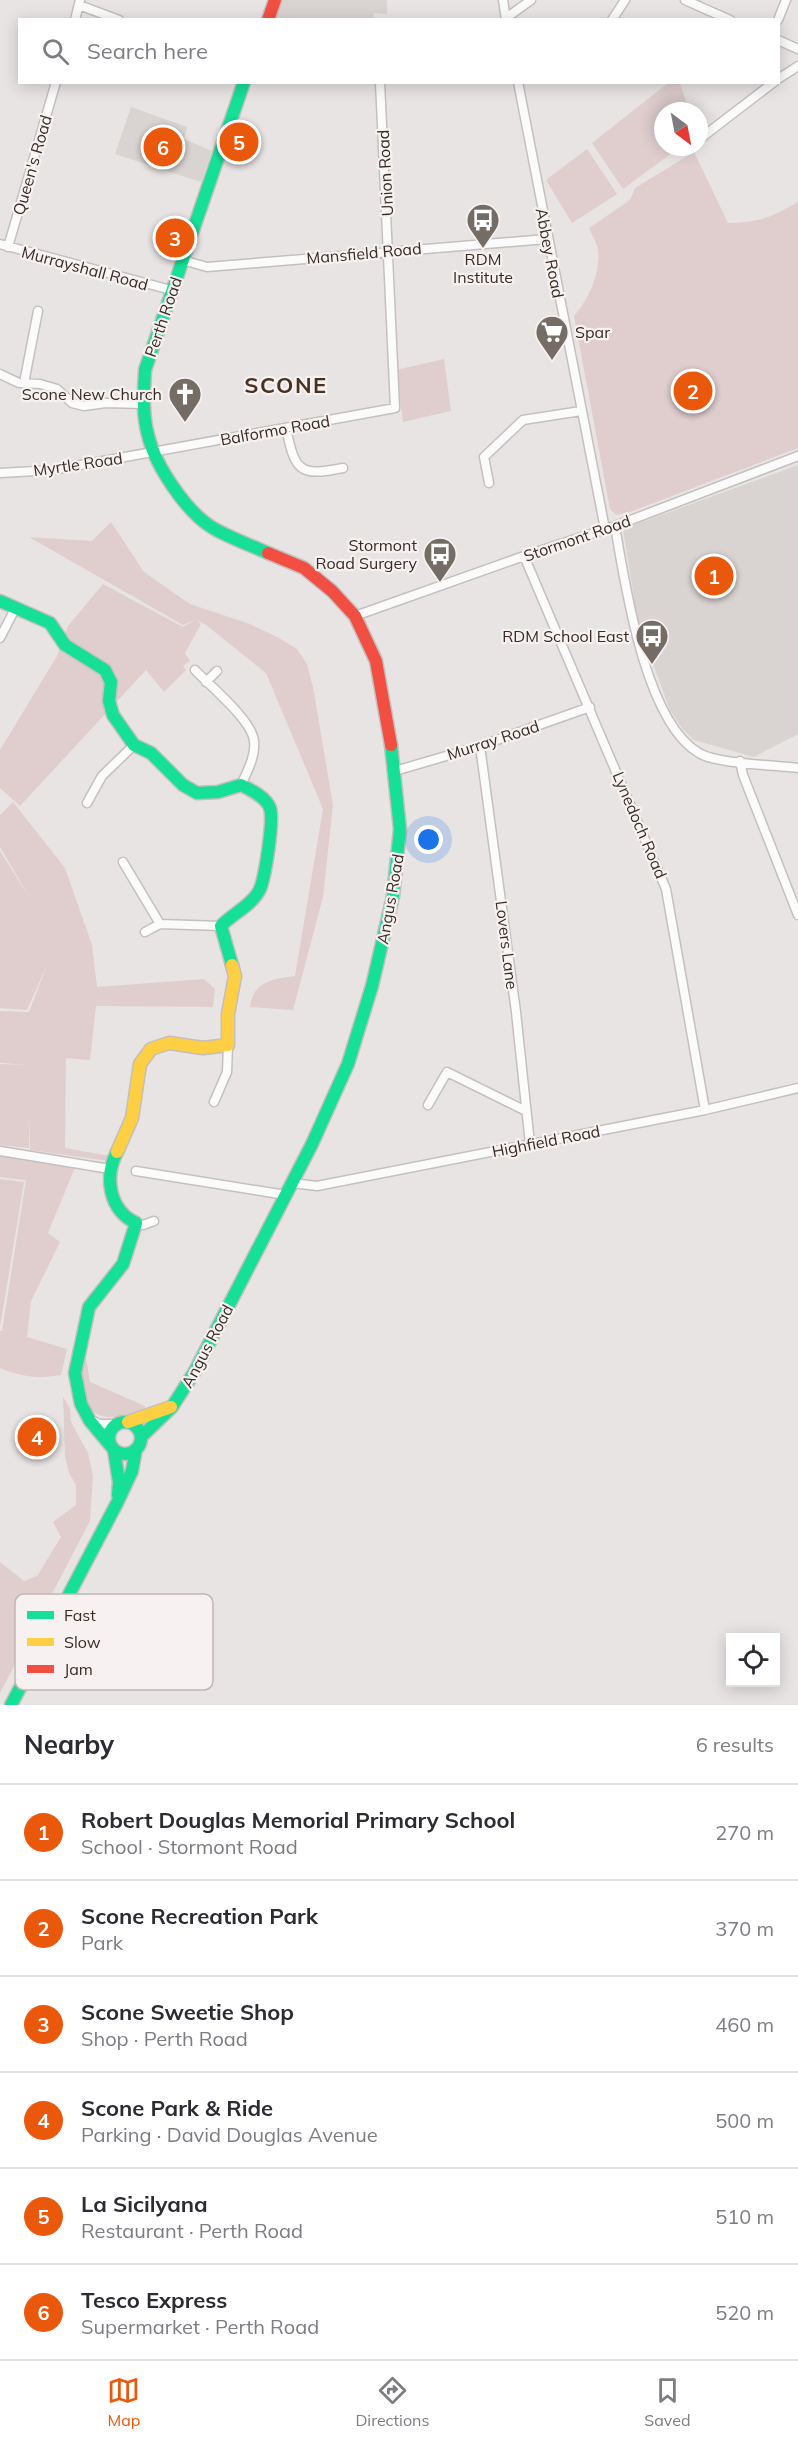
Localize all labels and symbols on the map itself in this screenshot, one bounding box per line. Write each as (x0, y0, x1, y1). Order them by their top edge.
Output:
north arrow (654, 102, 708, 156)
street label: Queen's Road (8, 113, 56, 217)
pin: 5 (220, 120, 258, 164)
pin: 6 (144, 124, 182, 170)
street label: Union Road (373, 129, 397, 217)
bus stop icon: RDM Institute (465, 202, 501, 249)
street label: Abbey Road (531, 206, 569, 300)
pin: 3 (156, 216, 195, 260)
street label: Mansfield Road (306, 238, 422, 268)
street label: Murrayshall Road (19, 241, 151, 295)
place label: RDM Institute (453, 249, 513, 287)
street label: Perth Road (140, 274, 186, 360)
supermarket icon: Spar (534, 314, 570, 361)
place label: Spar (575, 322, 610, 342)
pin: 2 (674, 368, 712, 414)
district label: SCONE (244, 371, 328, 399)
church icon: Scone New Church (167, 376, 203, 423)
place label: Scone New Church (22, 384, 162, 404)
street label: Balformo Road (219, 411, 331, 449)
street label: Myrtle Road (32, 448, 124, 480)
street label: Stormont Road (521, 510, 633, 566)
place label: Stormont Road Surgery (316, 535, 417, 573)
bus stop icon: Stormont Road Surgery (422, 536, 458, 583)
pin: 1 (694, 554, 734, 598)
bus stop icon: RDM School East (634, 618, 670, 665)
place label: RDM School East (502, 626, 629, 646)
street label: Murray Road (444, 716, 542, 764)
street label: Lynedoch Road (609, 769, 671, 881)
your location (414, 825, 443, 854)
street label: Angus Road (372, 852, 408, 946)
street label: Lovers Lane (492, 900, 522, 990)
street label: Highfield Road (490, 1121, 602, 1161)
street label: Angus Road (177, 1301, 237, 1391)
pin: 4 (18, 1414, 57, 1460)
legend (15, 1594, 213, 1690)
text: Fast (64, 1605, 96, 1625)
text: Slow (64, 1632, 101, 1652)
text: Jam (64, 1659, 93, 1679)

